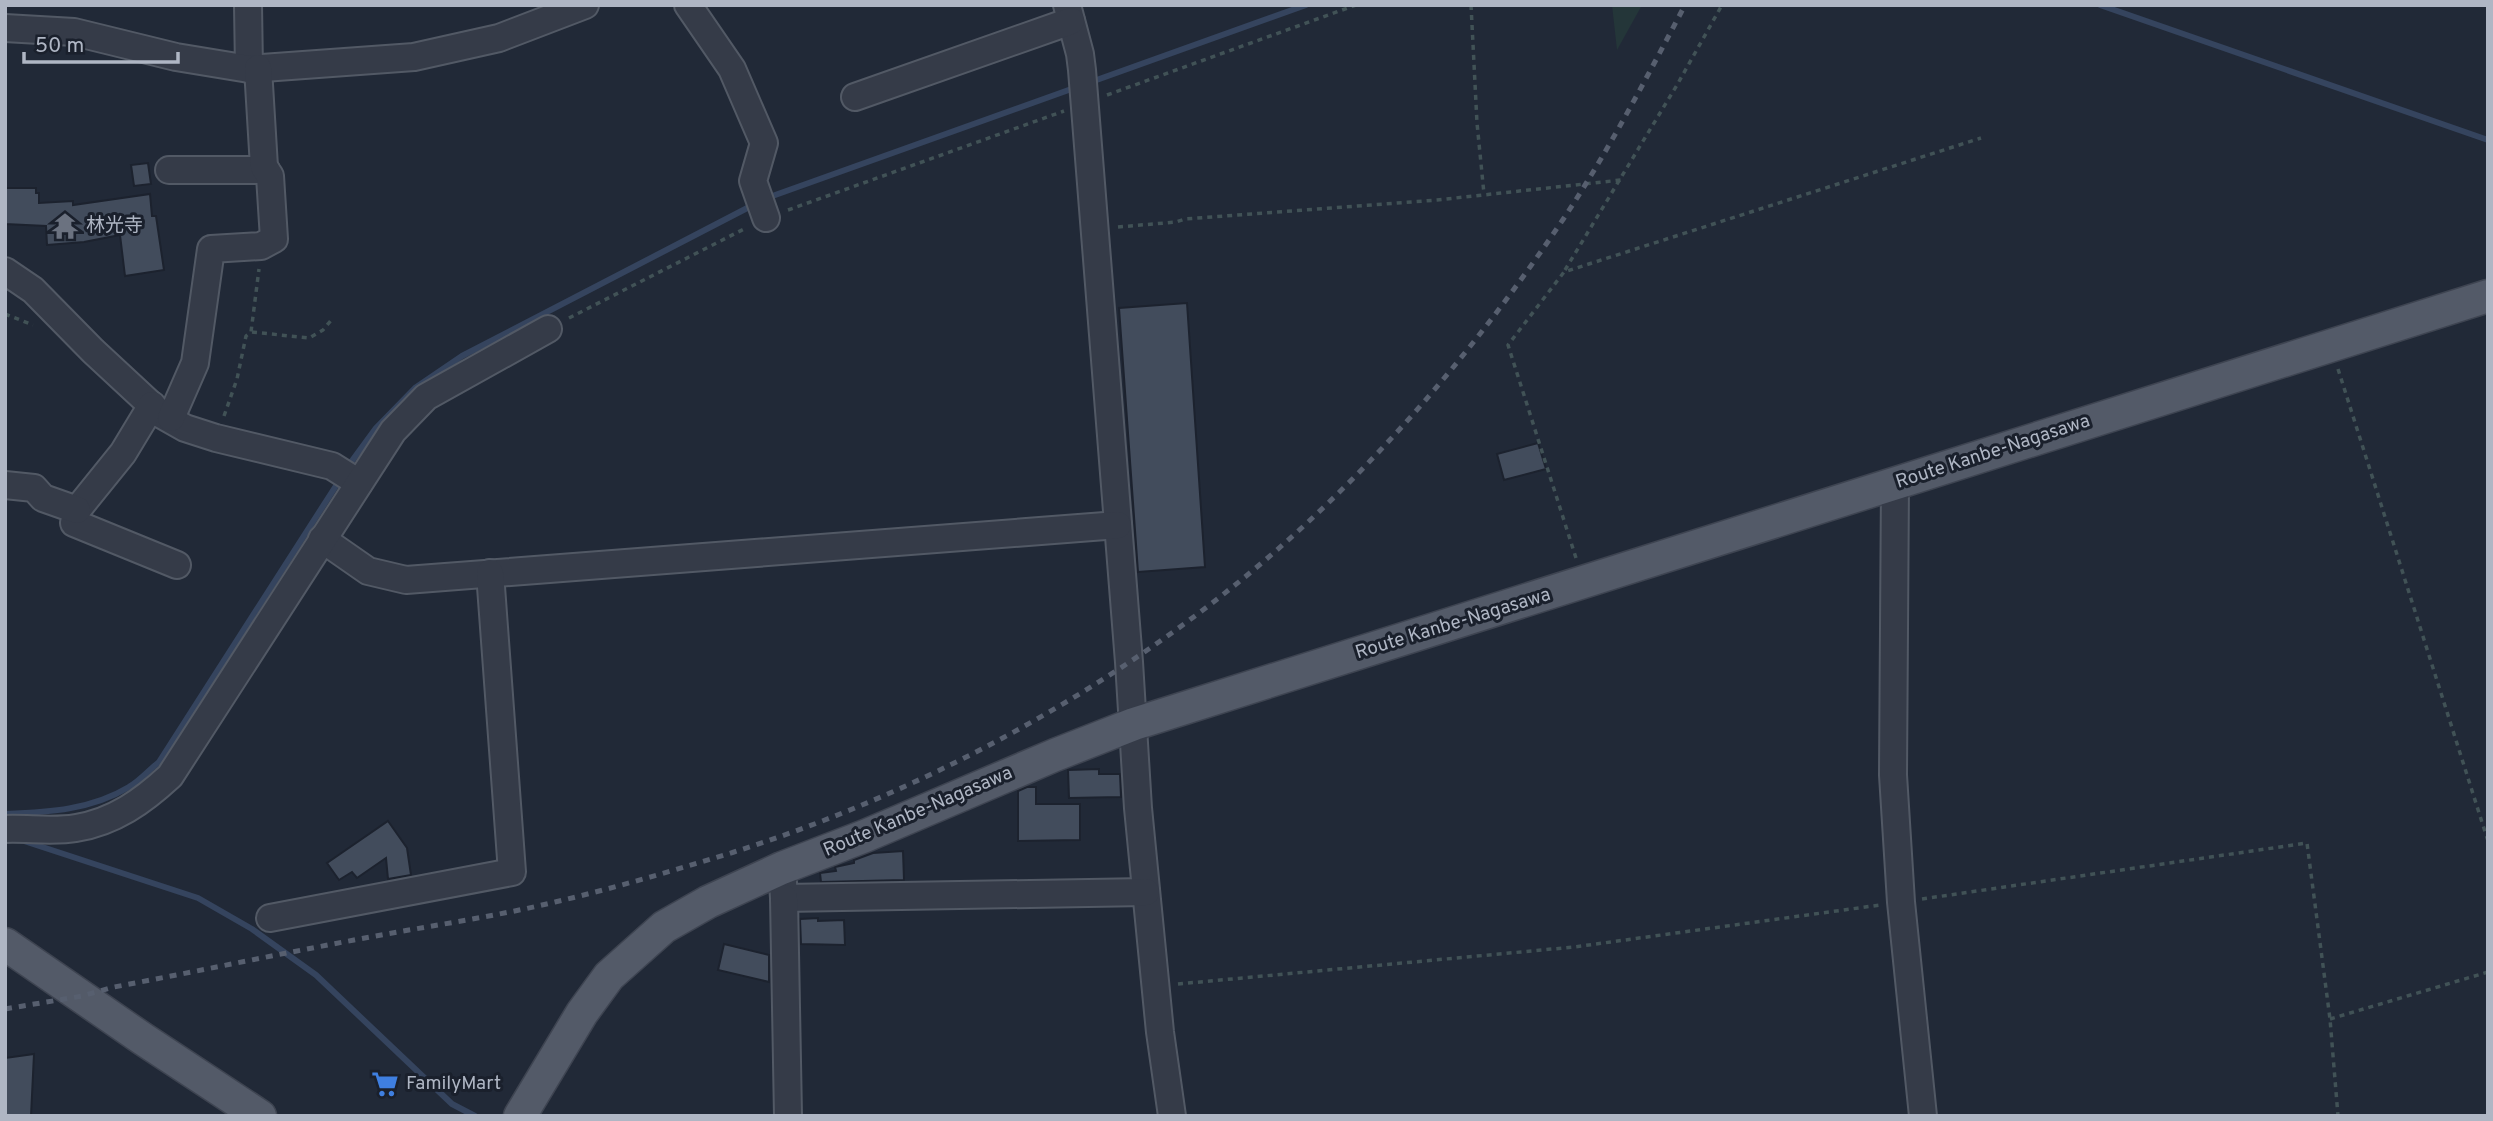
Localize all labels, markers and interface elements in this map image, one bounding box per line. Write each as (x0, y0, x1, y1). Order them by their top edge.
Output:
scale bar (24, 21, 178, 65)
text: 50 m (35, 33, 84, 60)
temple icon: 林光寺 (50, 211, 80, 241)
place label: 林光寺 (86, 214, 143, 238)
street label: Route Kanbe-Nagasawa (1893, 409, 2093, 495)
street label: Route Kanbe-Nagasawa (1352, 583, 1554, 665)
street label: Route Kanbe-Nagasawa (820, 761, 1016, 863)
supermarket icon: FamilyMart (370, 1069, 400, 1099)
place label: FamilyMart (406, 1072, 501, 1096)

